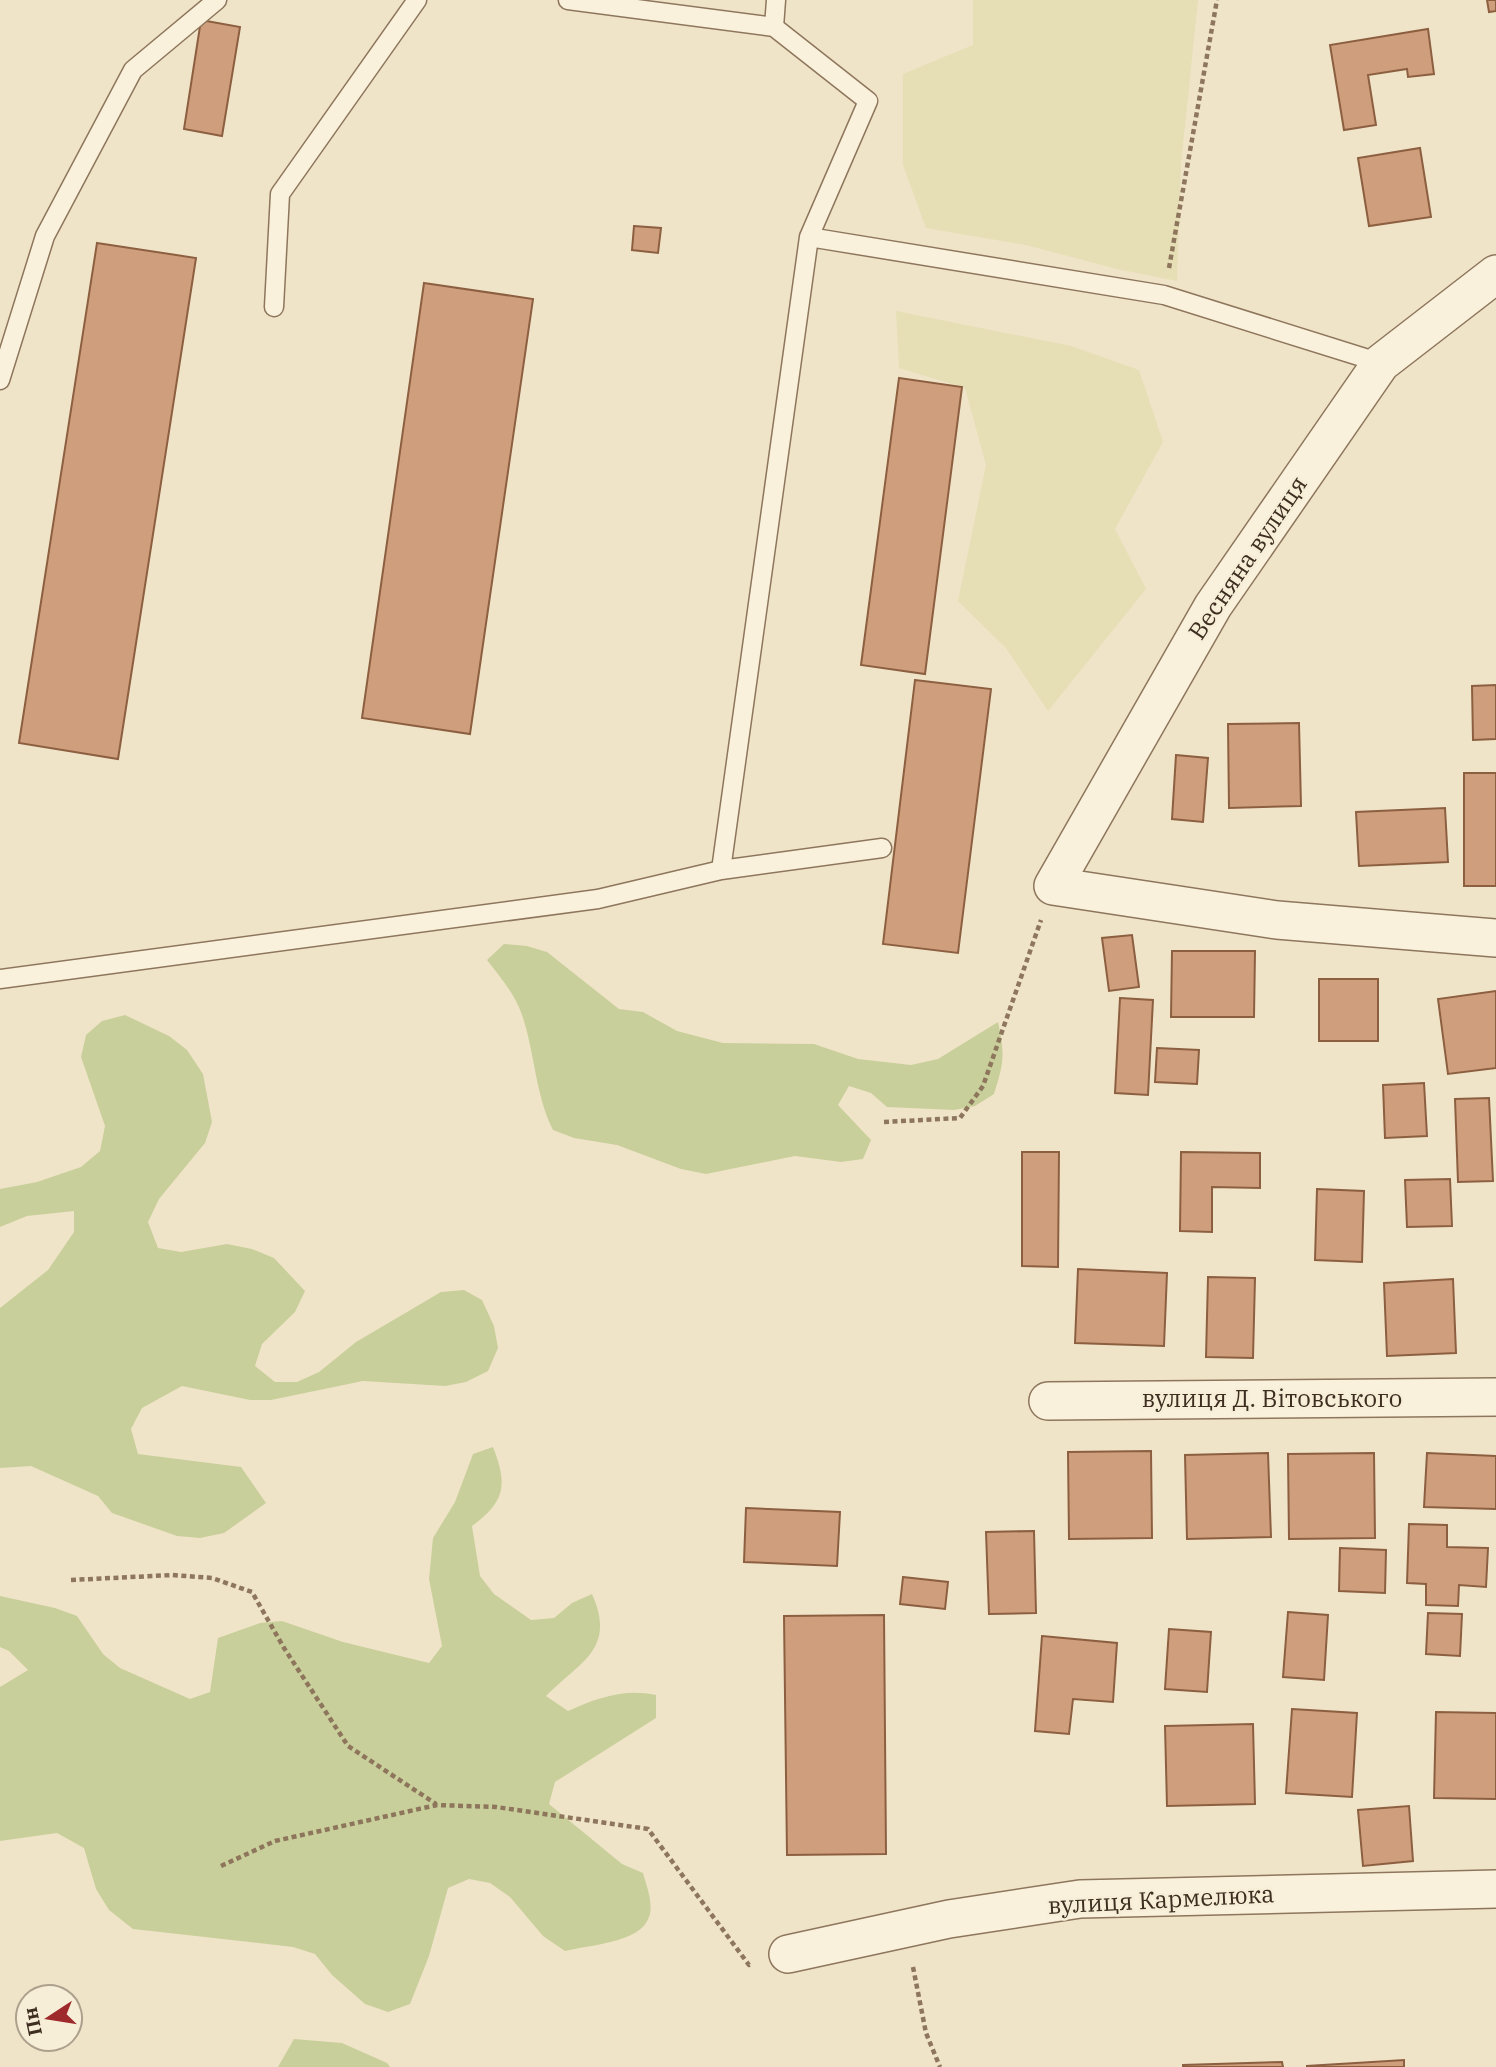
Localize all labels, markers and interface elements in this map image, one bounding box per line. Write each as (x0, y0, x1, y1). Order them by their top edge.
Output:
street label: Весняна вулиця (1181, 469, 1314, 646)
street label: вулиця Д. Вітовського (1142, 1382, 1402, 1414)
street label: вулиця Кармелюка (1047, 1877, 1275, 1921)
north arrow (14, 1983, 84, 2053)
text: Пн (18, 2005, 47, 2038)

